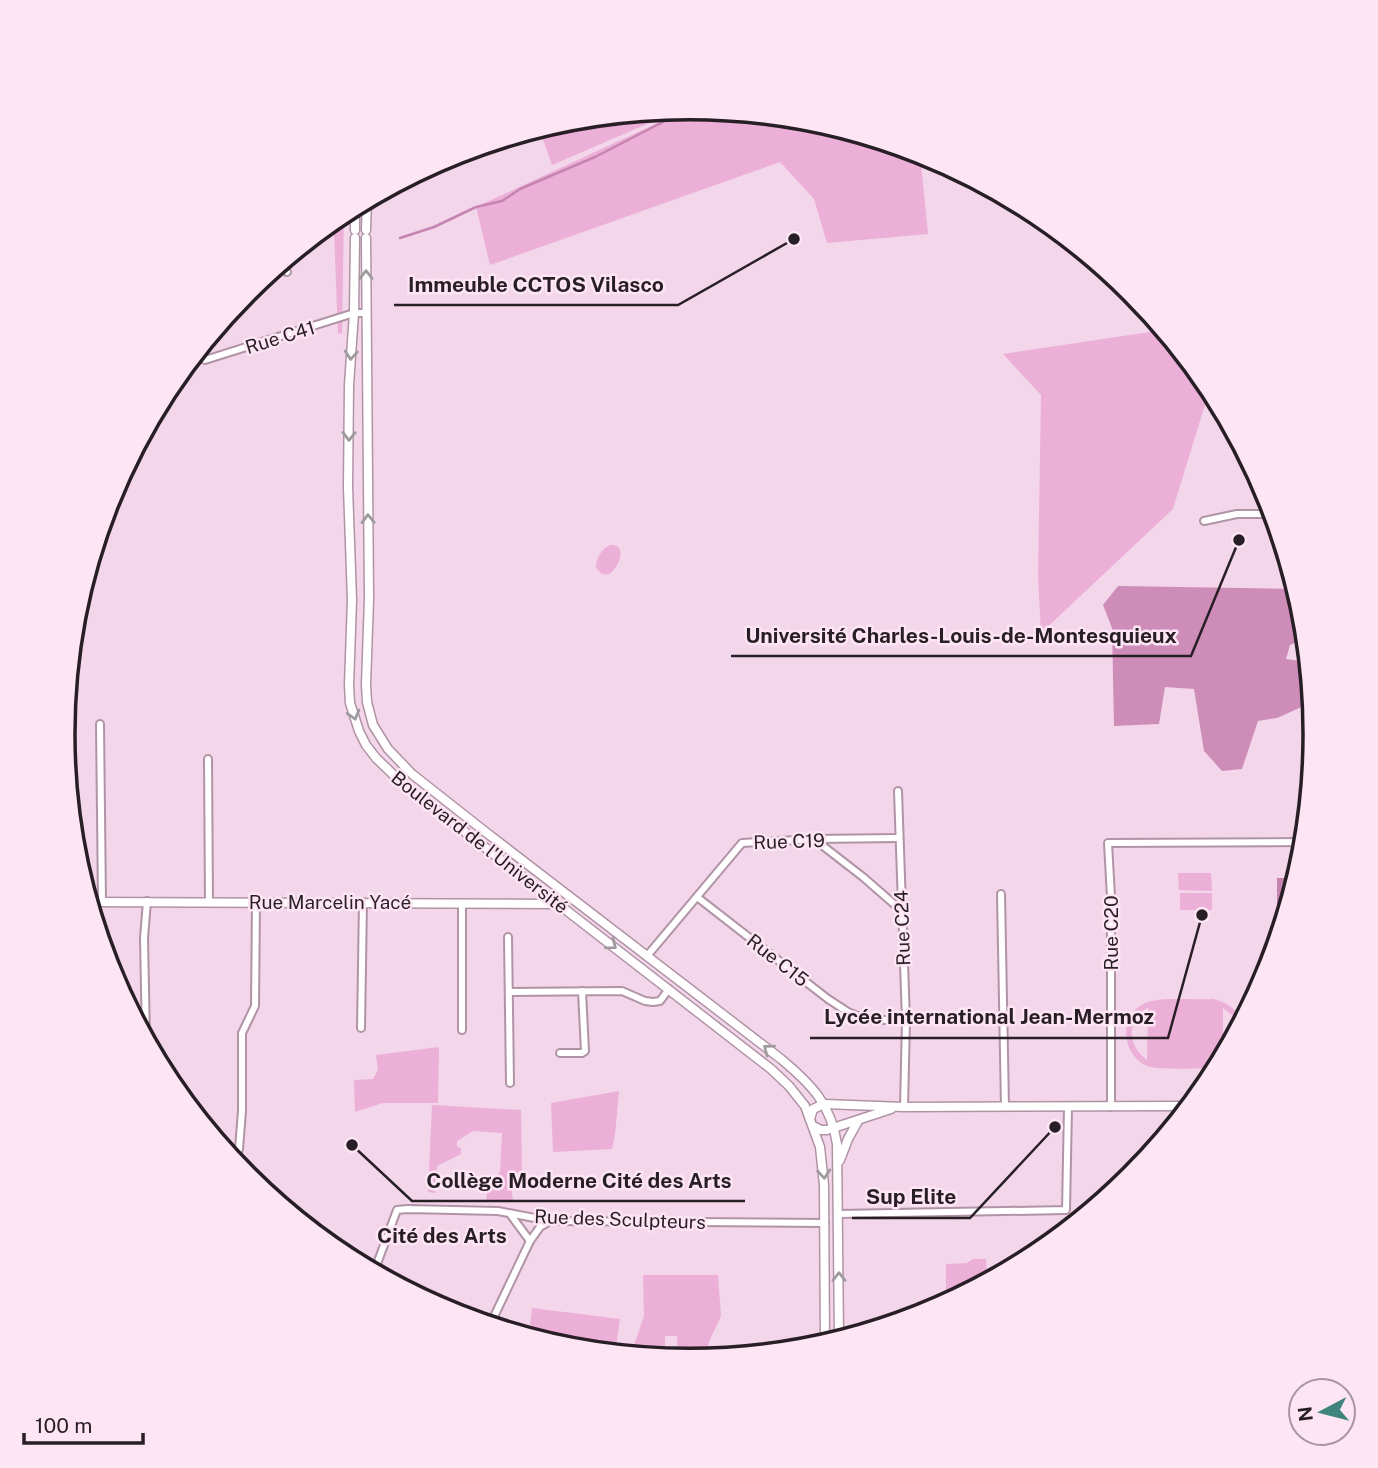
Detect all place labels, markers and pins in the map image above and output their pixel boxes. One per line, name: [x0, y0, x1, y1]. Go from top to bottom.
callout: Immeuble CCTOS Vilasco: [394, 263, 678, 305]
callout: Université Charles-Louis-de-Montesquieux: [731, 614, 1191, 656]
callout: Lycée international Jean-Mermoz: [810, 996, 1168, 1038]
callout: Collège Moderne Cité des Arts: [412, 1159, 745, 1201]
callout: Sup Elite: [852, 1176, 970, 1218]

